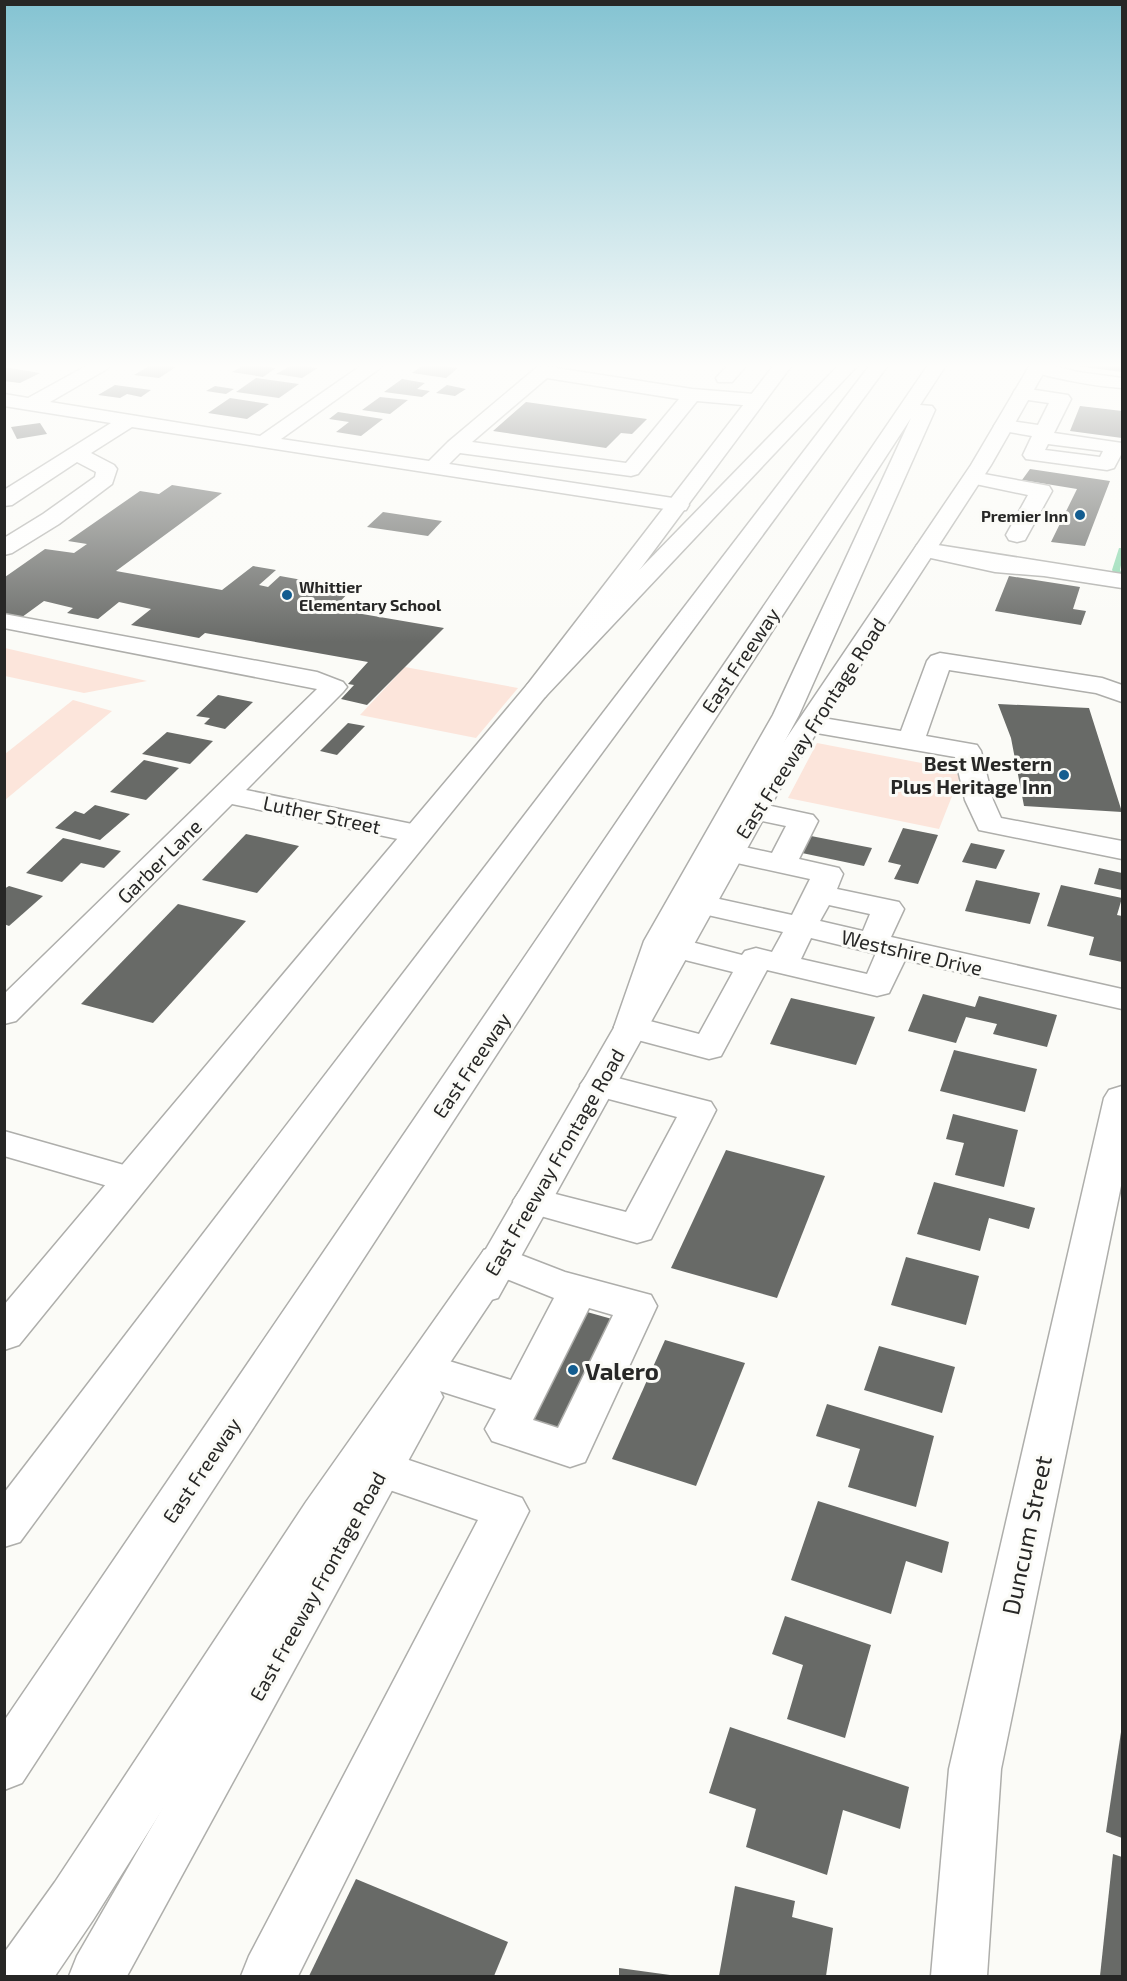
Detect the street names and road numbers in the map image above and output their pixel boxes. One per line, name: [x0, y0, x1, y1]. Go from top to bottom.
street label: East Freeway: [696, 602, 784, 717]
street label: East Freeway Frontage Road: [730, 613, 890, 843]
street label: Luther Street: [261, 790, 383, 838]
street label: Garber Lane: [112, 814, 206, 908]
street label: Westshire Drive: [839, 924, 985, 980]
street label: East Freeway: [427, 1007, 515, 1122]
street label: East Freeway Frontage Road: [479, 1044, 629, 1280]
street label: East Freeway: [157, 1412, 245, 1527]
street label: Duncum Street: [995, 1453, 1057, 1617]
street label: East Freeway Frontage Road: [244, 1467, 390, 1705]

